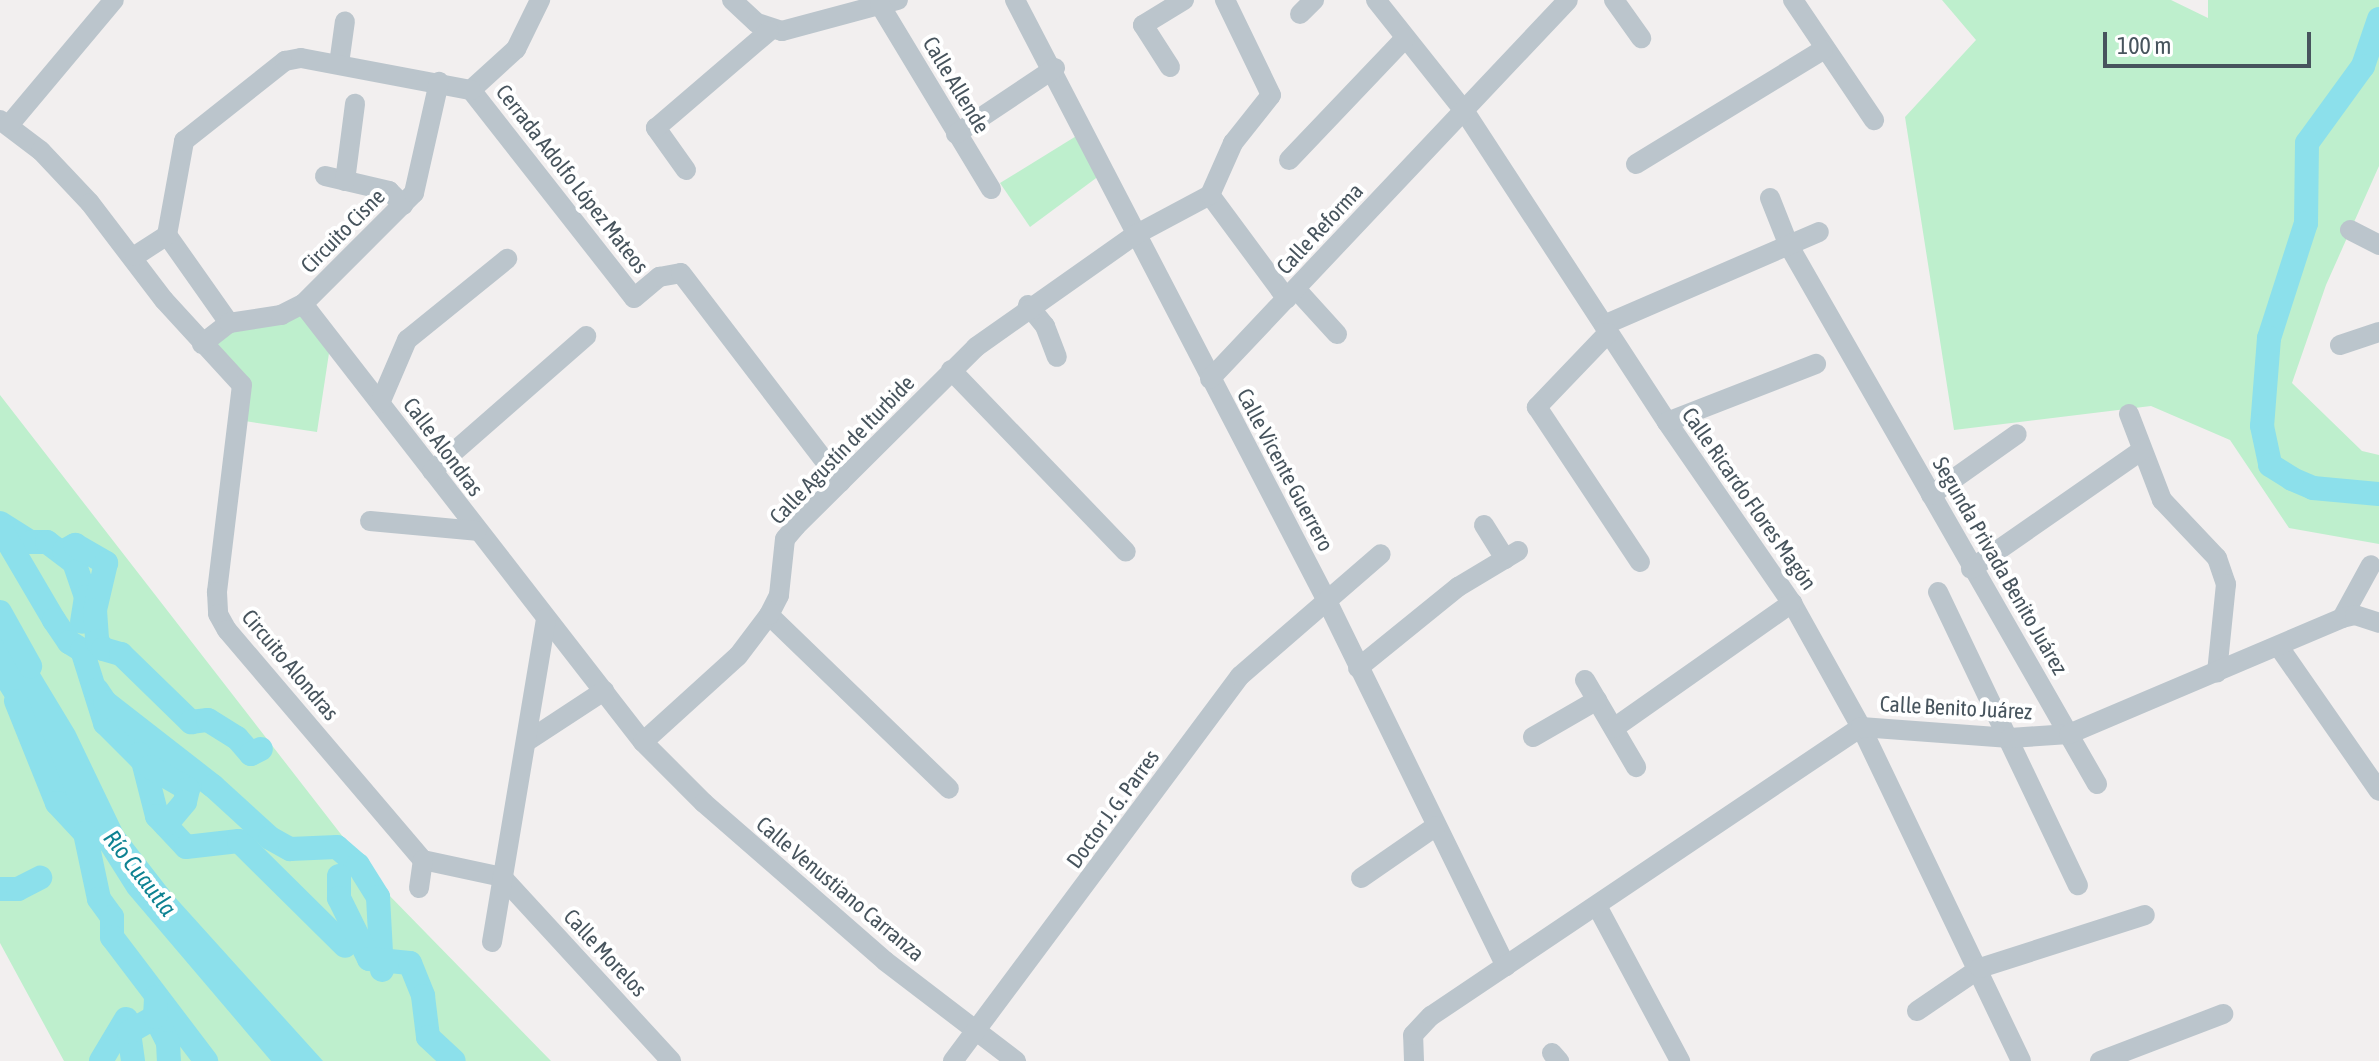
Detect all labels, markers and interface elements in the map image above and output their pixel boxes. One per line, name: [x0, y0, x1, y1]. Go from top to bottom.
scale bar: [2107, 16, 2315, 66]
street label: Calle Allende: [917, 32, 995, 138]
text: 100 m: [2117, 32, 2171, 59]
street label: Cerrada Adolfo López Mateos: [490, 79, 654, 279]
street label: Calle Reforma: [1271, 178, 1369, 280]
street label: Circuito Cisne: [295, 183, 391, 279]
street label: Calle Agustín de Iturbide: [764, 370, 920, 530]
street label: Calle Vicente Guerrero: [1231, 384, 1339, 556]
street label: Calle Alondras: [397, 393, 489, 501]
street label: Calle Ricardo Flores Magón: [1676, 403, 1822, 595]
street label: Segunda Privada Benito Juárez: [1927, 453, 2073, 679]
street label: Circuito Alondras: [236, 604, 344, 726]
street label: Calle Benito Juárez: [1879, 691, 2033, 725]
street label: Doctor J. G. Parres: [1061, 745, 1165, 873]
street label: Calle Venustiano Carranza: [751, 811, 929, 967]
water label: Río Cuautla: [97, 824, 183, 922]
street label: Calle Morelos: [558, 904, 652, 1002]

